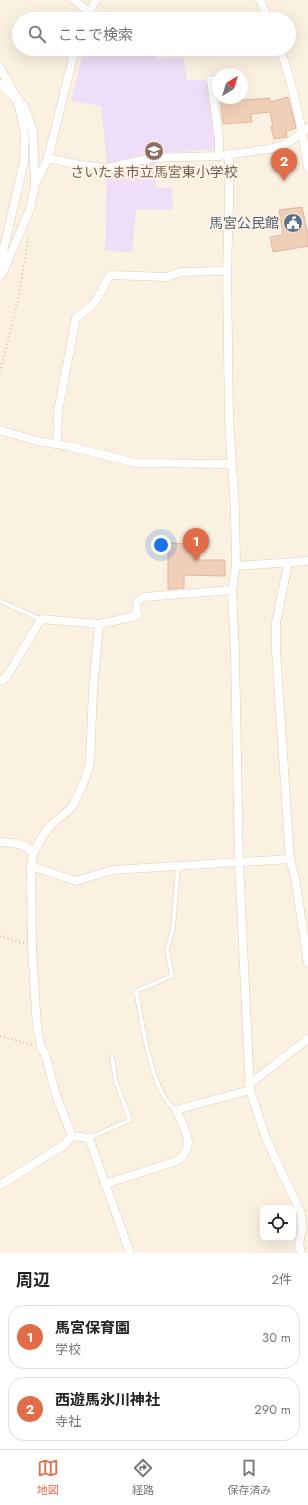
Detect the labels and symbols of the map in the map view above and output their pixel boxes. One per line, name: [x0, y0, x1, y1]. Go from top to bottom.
north arrow: [212, 68, 248, 104]
school or university icon: さいたま市立馬宮東小学校: [143, 140, 165, 162]
pin: 2: [271, 148, 297, 181]
place label: さいたま市立馬宮東小学校: [70, 162, 238, 182]
public building icon: 馬宮公民館: [282, 212, 304, 234]
place label: 馬宮公民館: [209, 213, 279, 233]
pin: 1: [183, 528, 209, 561]
your location: [151, 535, 171, 555]

